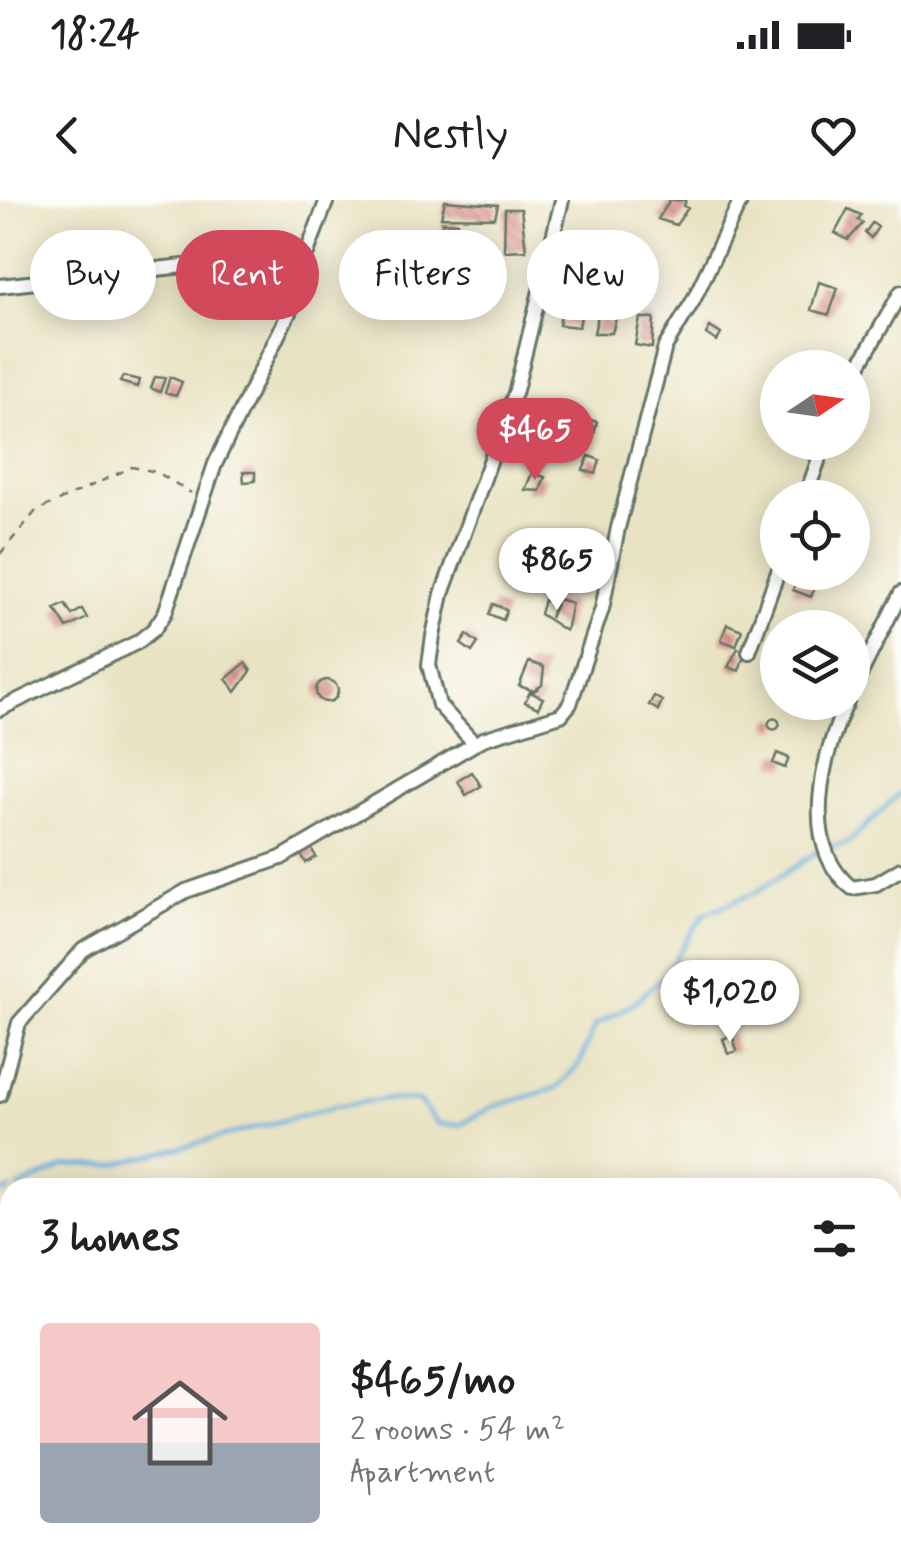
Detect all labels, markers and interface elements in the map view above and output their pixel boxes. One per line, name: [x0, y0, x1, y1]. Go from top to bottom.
text: 18:24: [50, 11, 140, 60]
text: Nestly: [392, 106, 509, 165]
icon: back: [40, 108, 95, 163]
icon: heart: [806, 108, 861, 163]
chip: Buy: [30, 230, 156, 320]
chip: Rent: [176, 230, 319, 320]
chip: Filters: [339, 230, 507, 320]
chip: New: [527, 230, 659, 320]
north arrow: [760, 350, 870, 460]
map controls: [760, 350, 870, 720]
pin: $465: [476, 398, 594, 483]
text: $465: [499, 409, 571, 451]
button: locate: [760, 480, 870, 590]
pin: $865: [498, 528, 616, 613]
text: $865: [521, 539, 593, 581]
button: layers: [760, 610, 870, 720]
pin: $1,020: [649, 960, 811, 1045]
text: $1,020: [682, 971, 778, 1013]
text: 3 homes: [40, 1211, 180, 1266]
icon: filters: [807, 1211, 862, 1266]
text: $465/mo: [350, 1354, 515, 1409]
icon: home: [120, 1363, 240, 1483]
text: 2 rooms · 54 m²: [350, 1409, 565, 1451]
text: Apartment: [350, 1451, 495, 1493]

